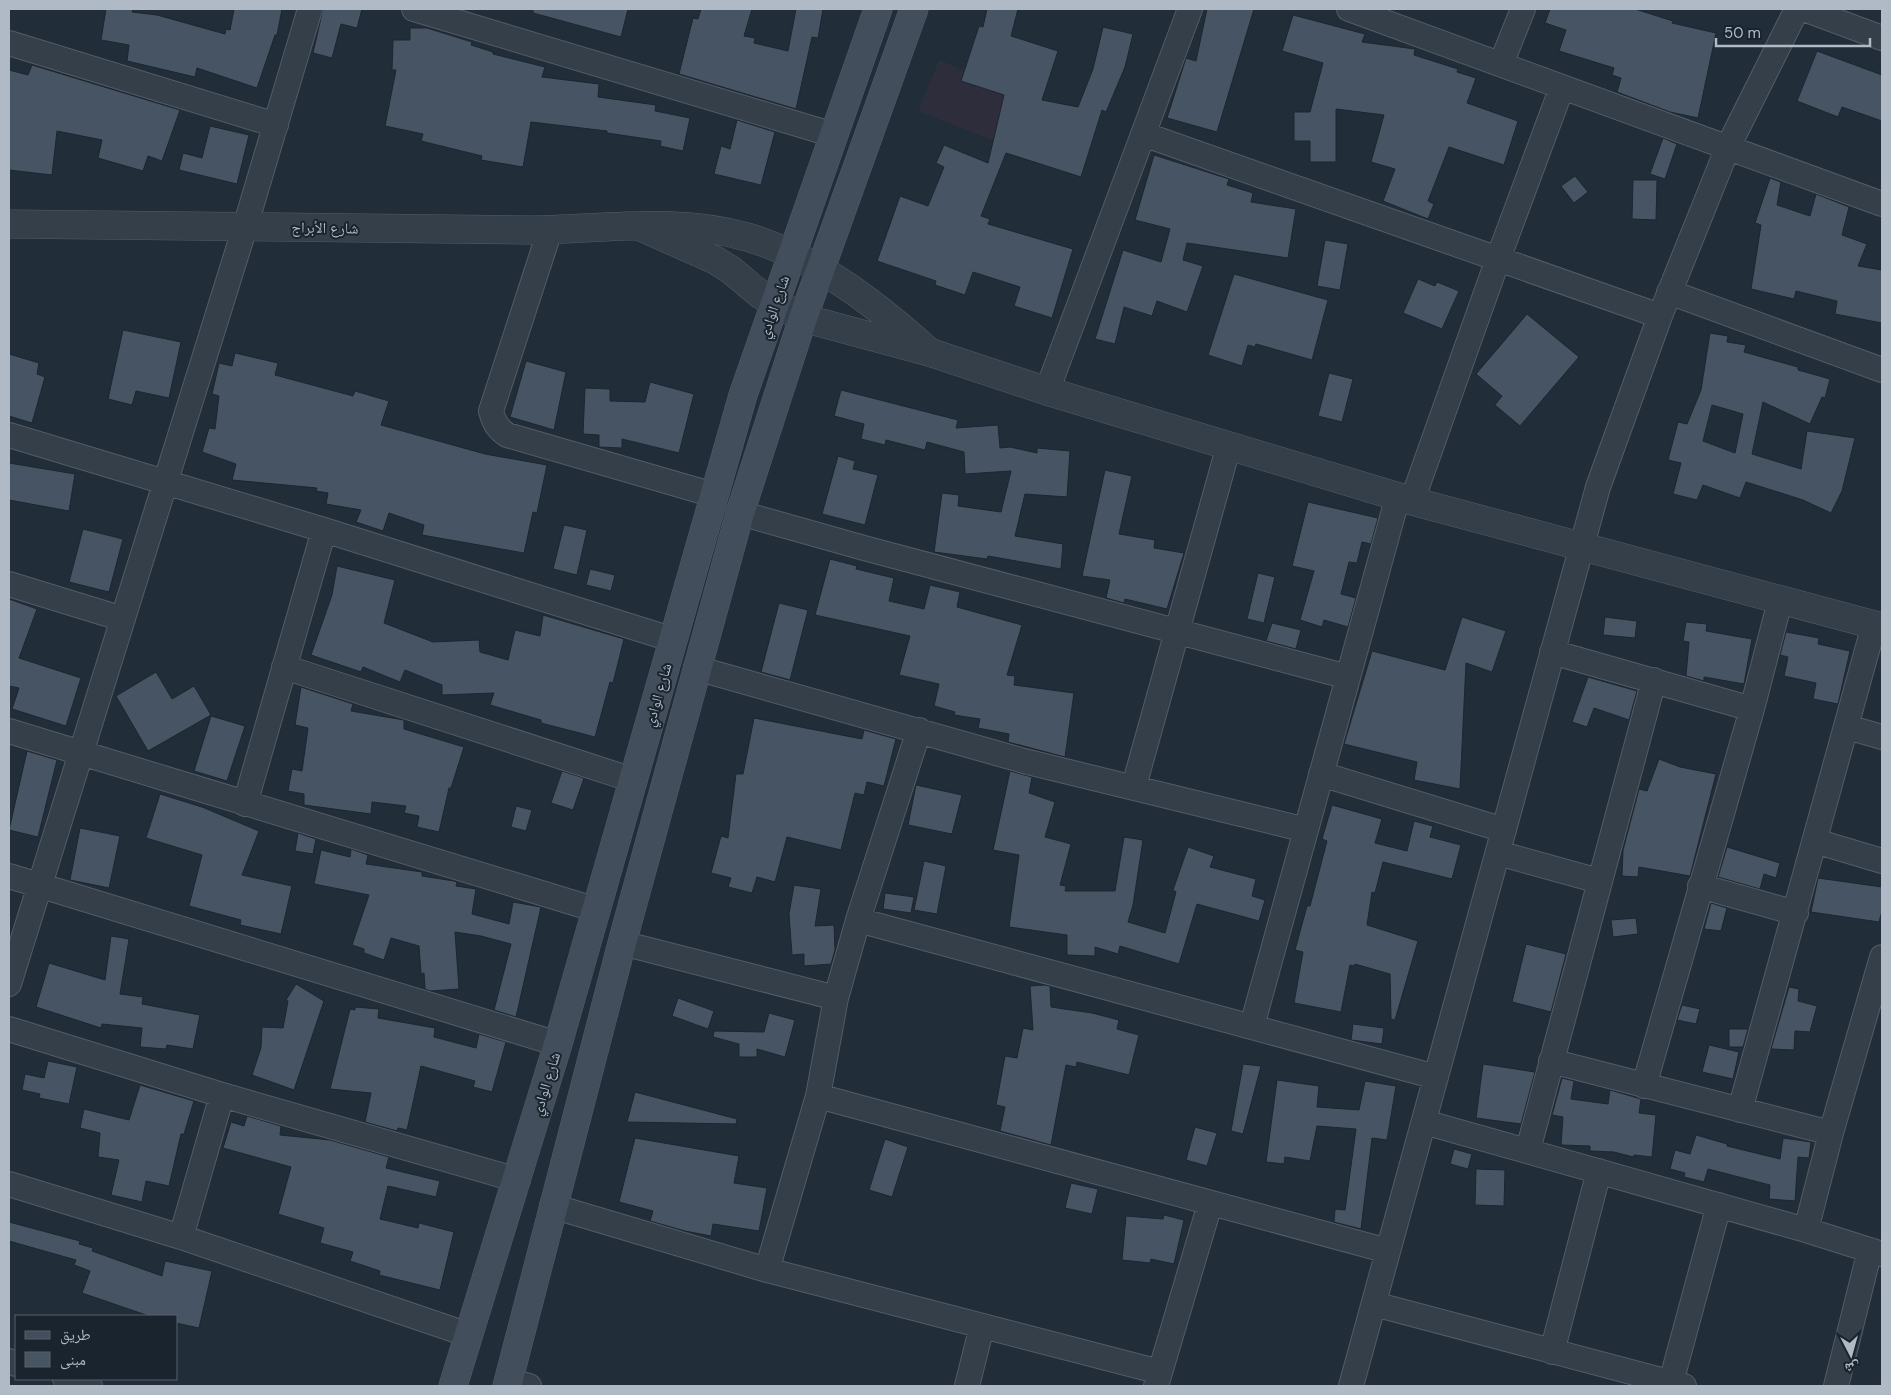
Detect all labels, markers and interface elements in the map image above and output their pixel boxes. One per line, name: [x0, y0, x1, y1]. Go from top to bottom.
scale bar: [1716, 15, 1870, 47]
text: 50 m: [1724, 23, 1761, 43]
street label: شارع الأبراج: [291, 217, 359, 239]
street label: شارع الوادي: [754, 273, 796, 342]
street label: شارع الوادي: [639, 661, 678, 730]
street label: شارع الوادي: [527, 1050, 567, 1119]
legend: [15, 1315, 178, 1380]
text: طريق: [60, 1325, 91, 1345]
north arrow: [1826, 1330, 1876, 1380]
text: مبنى: [60, 1350, 86, 1370]
text: ش: [1844, 1358, 1861, 1378]

